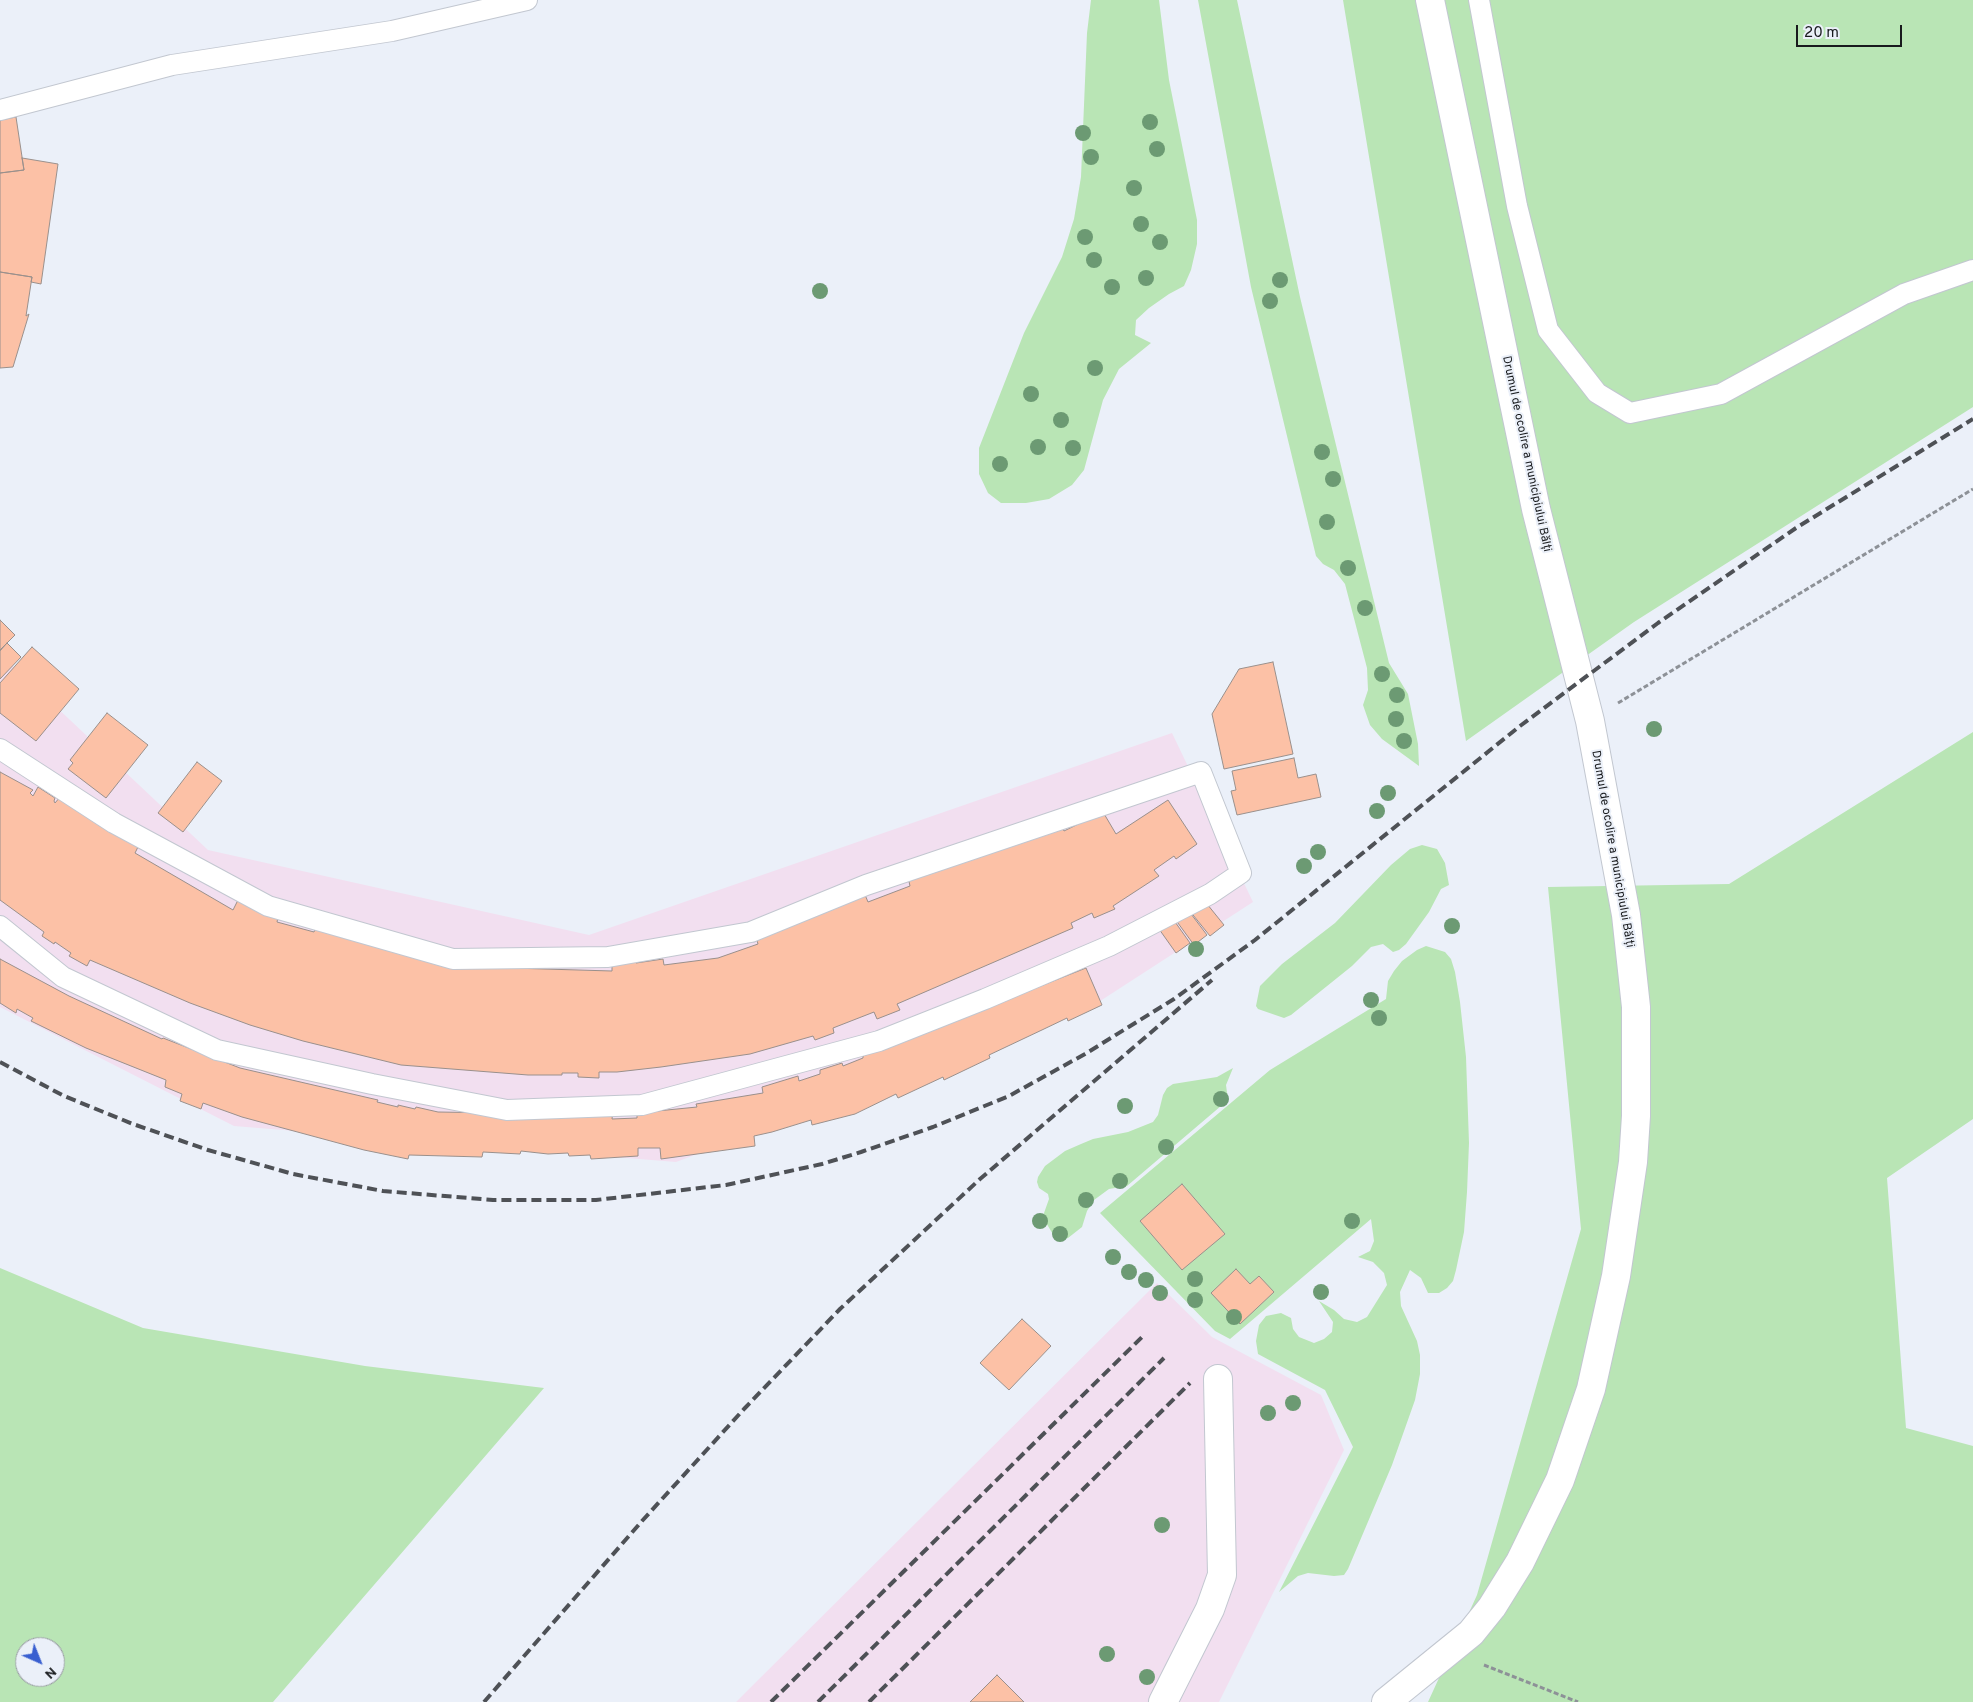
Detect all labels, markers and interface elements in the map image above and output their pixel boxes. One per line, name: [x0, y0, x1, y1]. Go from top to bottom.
scale bar: [1798, 15, 1904, 47]
text: 20 m: [1804, 24, 1839, 43]
street label: Drumul de ocolire a municipiului Bălți: [1498, 355, 1554, 553]
street label: Drumul de ocolire a municipiului Bălți: [1588, 749, 1636, 949]
north arrow: [15, 1637, 65, 1687]
text: N: [41, 1663, 60, 1682]

